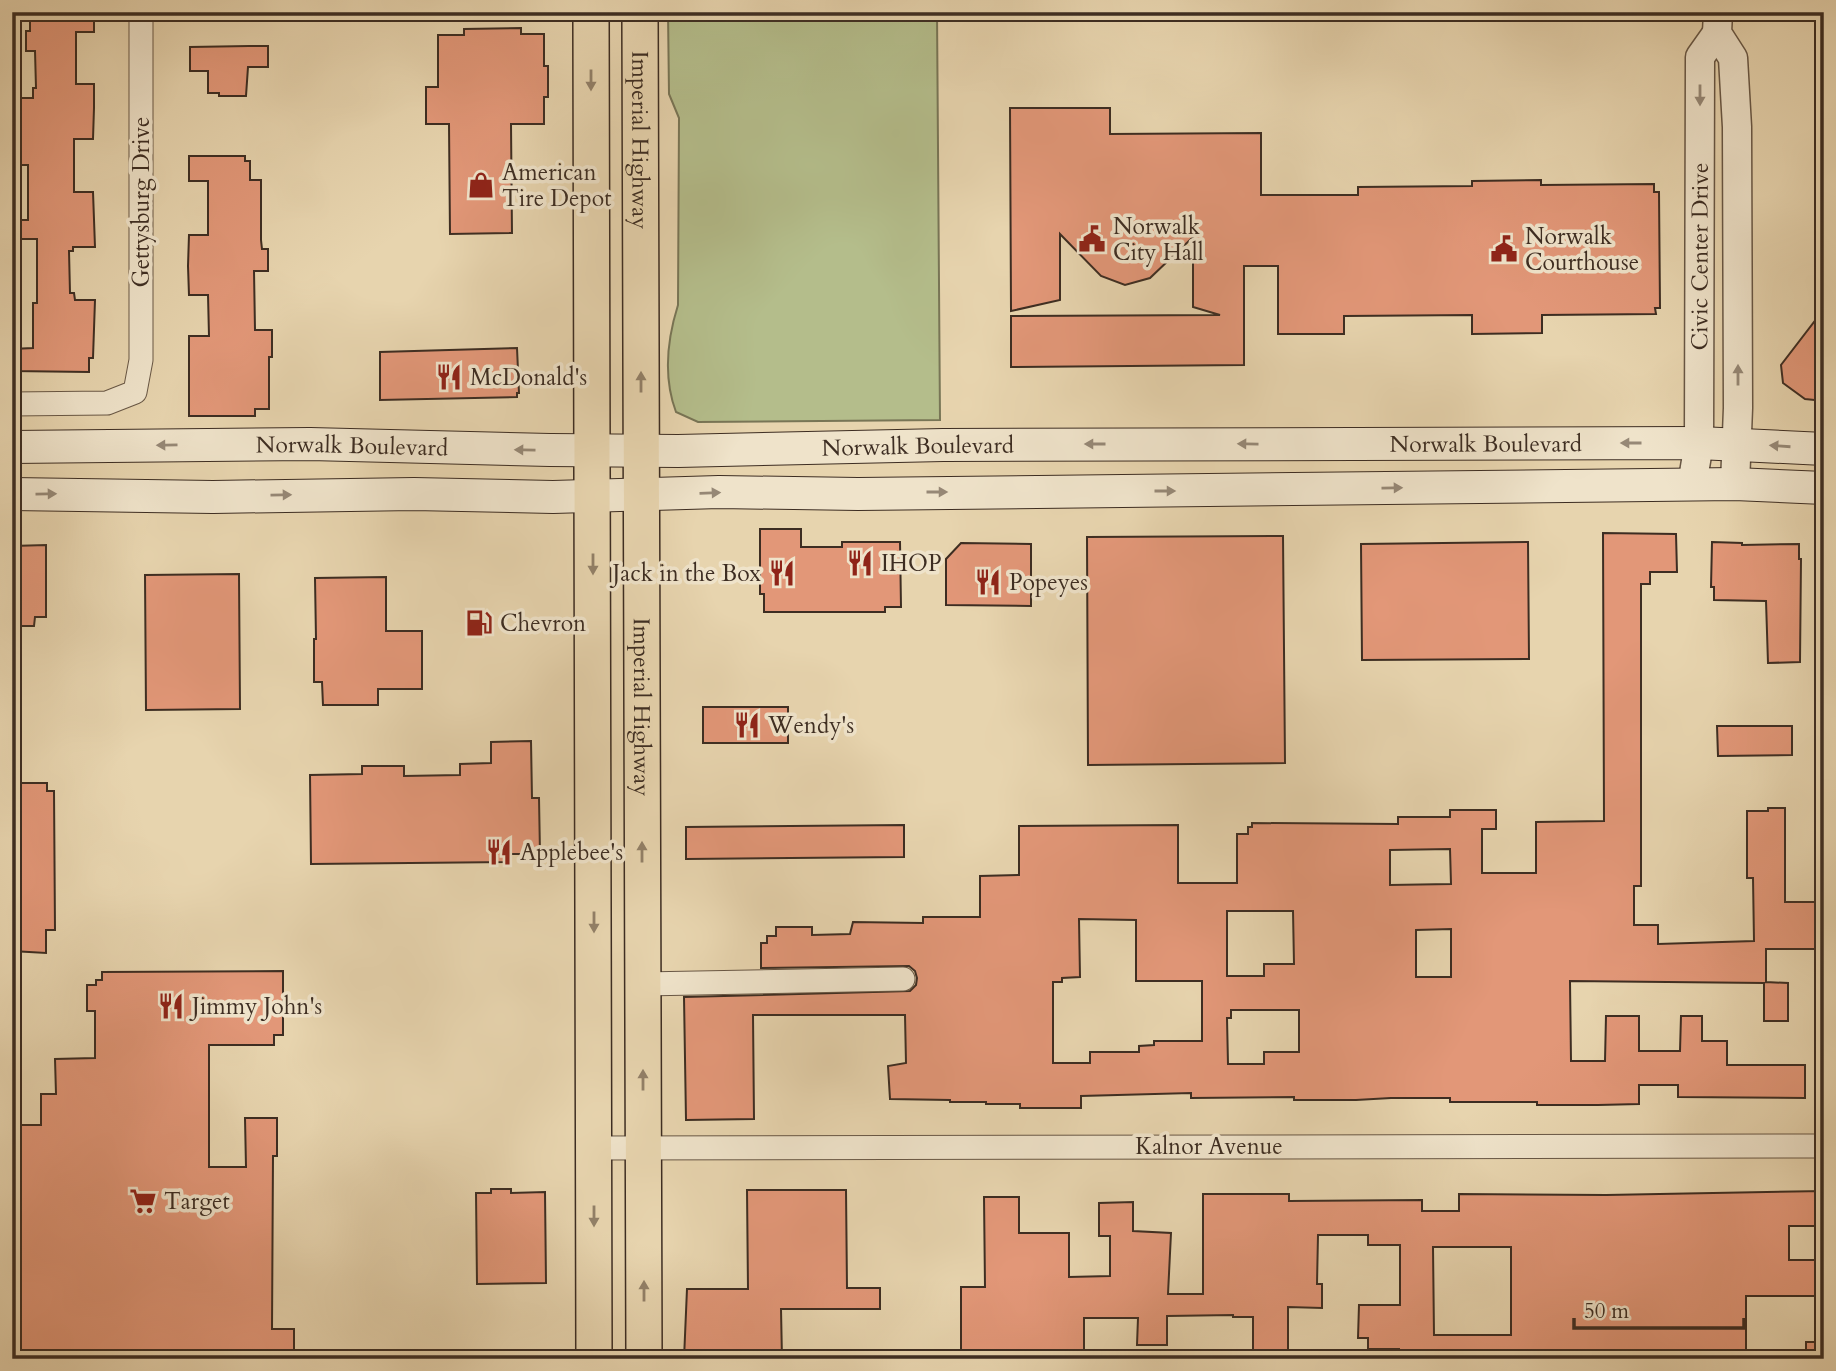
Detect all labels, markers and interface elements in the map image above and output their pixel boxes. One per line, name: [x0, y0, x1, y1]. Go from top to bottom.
street label: Imperial Highway: [625, 51, 656, 229]
one-way arrow: [586, 70, 597, 92]
one-way arrow: [1694, 85, 1706, 107]
street label: Gettysburg Drive: [126, 116, 157, 288]
place label: American Tire Depot: [502, 157, 611, 214]
street label: Civic Center Drive: [1684, 163, 1715, 351]
shop icon: American Tire Depot: [466, 170, 496, 200]
place label: Norwalk City Hall: [1113, 211, 1204, 268]
place label: Norwalk Courthouse: [1525, 221, 1639, 278]
public building icon: Norwalk City Hall: [1077, 224, 1107, 254]
public building icon: Norwalk Courthouse: [1489, 234, 1519, 264]
restaurant icon: McDonald's: [434, 362, 464, 392]
place label: McDonald's: [470, 362, 587, 393]
one-way arrow: [1732, 363, 1744, 385]
one-way arrow: [635, 370, 647, 392]
street label: Norwalk Boulevard: [256, 428, 449, 463]
street label: Norwalk Boulevard: [1390, 428, 1583, 459]
street label: Norwalk Boulevard: [821, 429, 1015, 463]
one-way arrow: [1620, 437, 1642, 449]
one-way arrow: [1083, 438, 1105, 450]
one-way arrow: [155, 439, 177, 451]
one-way arrow: [1237, 439, 1259, 450]
one-way arrow: [1769, 440, 1791, 451]
one-way arrow: [514, 444, 536, 455]
one-way arrow: [1381, 482, 1403, 494]
one-way arrow: [1154, 485, 1176, 497]
one-way arrow: [926, 486, 948, 498]
one-way arrow: [699, 487, 721, 498]
one-way arrow: [35, 488, 57, 500]
one-way arrow: [270, 489, 292, 501]
restaurant icon: IHOP: [845, 548, 875, 578]
place label: IHOP: [881, 548, 942, 579]
one-way arrow: [587, 553, 599, 575]
place label: Jack in the Box: [610, 558, 762, 589]
restaurant icon: Jack in the Box: [767, 558, 797, 588]
restaurant icon: Popeyes: [973, 567, 1003, 597]
place label: Popeyes: [1009, 567, 1088, 598]
fuel station icon: Chevron: [464, 608, 494, 638]
place label: Chevron: [500, 608, 586, 639]
street label: Imperial Highway: [626, 618, 658, 796]
restaurant icon: Wendy's: [732, 710, 762, 740]
place label: Wendy's: [767, 710, 854, 741]
restaurant icon: Applebee's: [484, 837, 514, 867]
place label: Applebee's: [520, 837, 623, 868]
one-way arrow: [636, 841, 648, 863]
one-way arrow: [588, 911, 600, 933]
restaurant icon: Jimmy John's: [156, 991, 186, 1021]
place label: Jimmy John's: [189, 991, 322, 1022]
one-way arrow: [637, 1069, 649, 1091]
street label: Kalnor Avenue: [1135, 1131, 1283, 1162]
supermarket icon: Target: [128, 1186, 158, 1216]
place label: Target: [164, 1186, 230, 1217]
one-way arrow: [588, 1206, 600, 1228]
one-way arrow: [638, 1279, 650, 1301]
scale bar: [1574, 1287, 1743, 1331]
text: 50 m: [1584, 1297, 1629, 1326]

